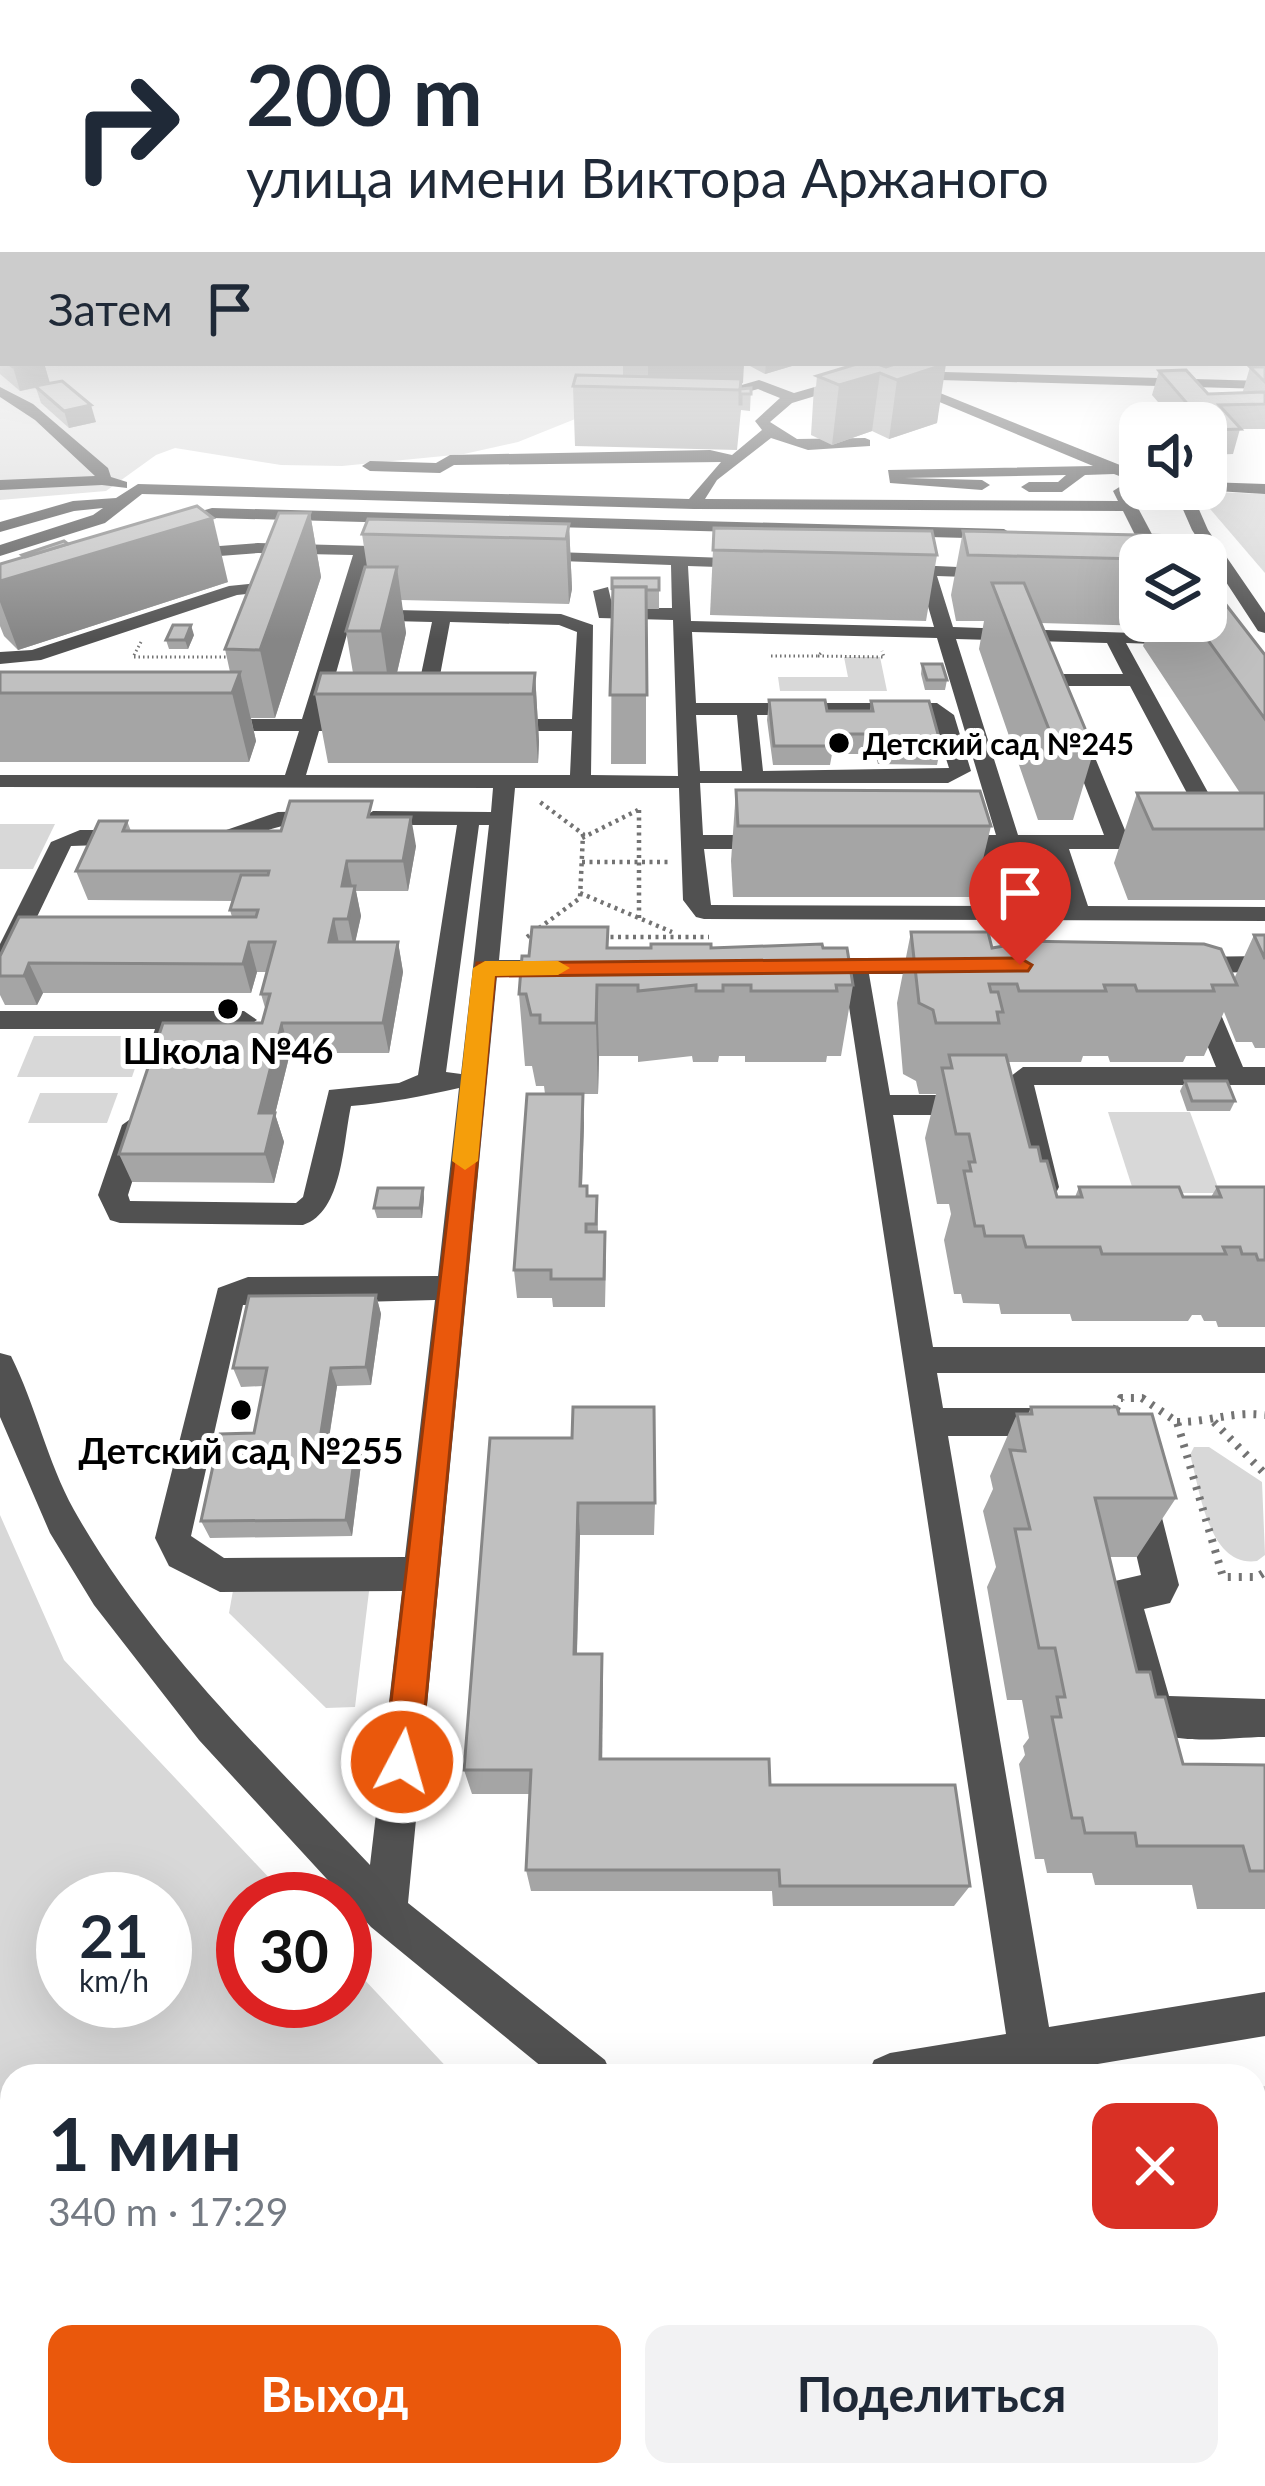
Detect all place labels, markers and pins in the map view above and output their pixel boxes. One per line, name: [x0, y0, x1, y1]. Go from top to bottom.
place label: Детский сад №245: [863, 725, 1134, 761]
marker: Детский сад №245: [826, 730, 852, 756]
pin: [969, 842, 1071, 965]
marker: Школа №46: [215, 996, 241, 1022]
place label: Школа №46: [123, 1028, 333, 1072]
marker: Детский сад №255: [228, 1397, 254, 1423]
place label: Детский сад №255: [78, 1428, 404, 1472]

